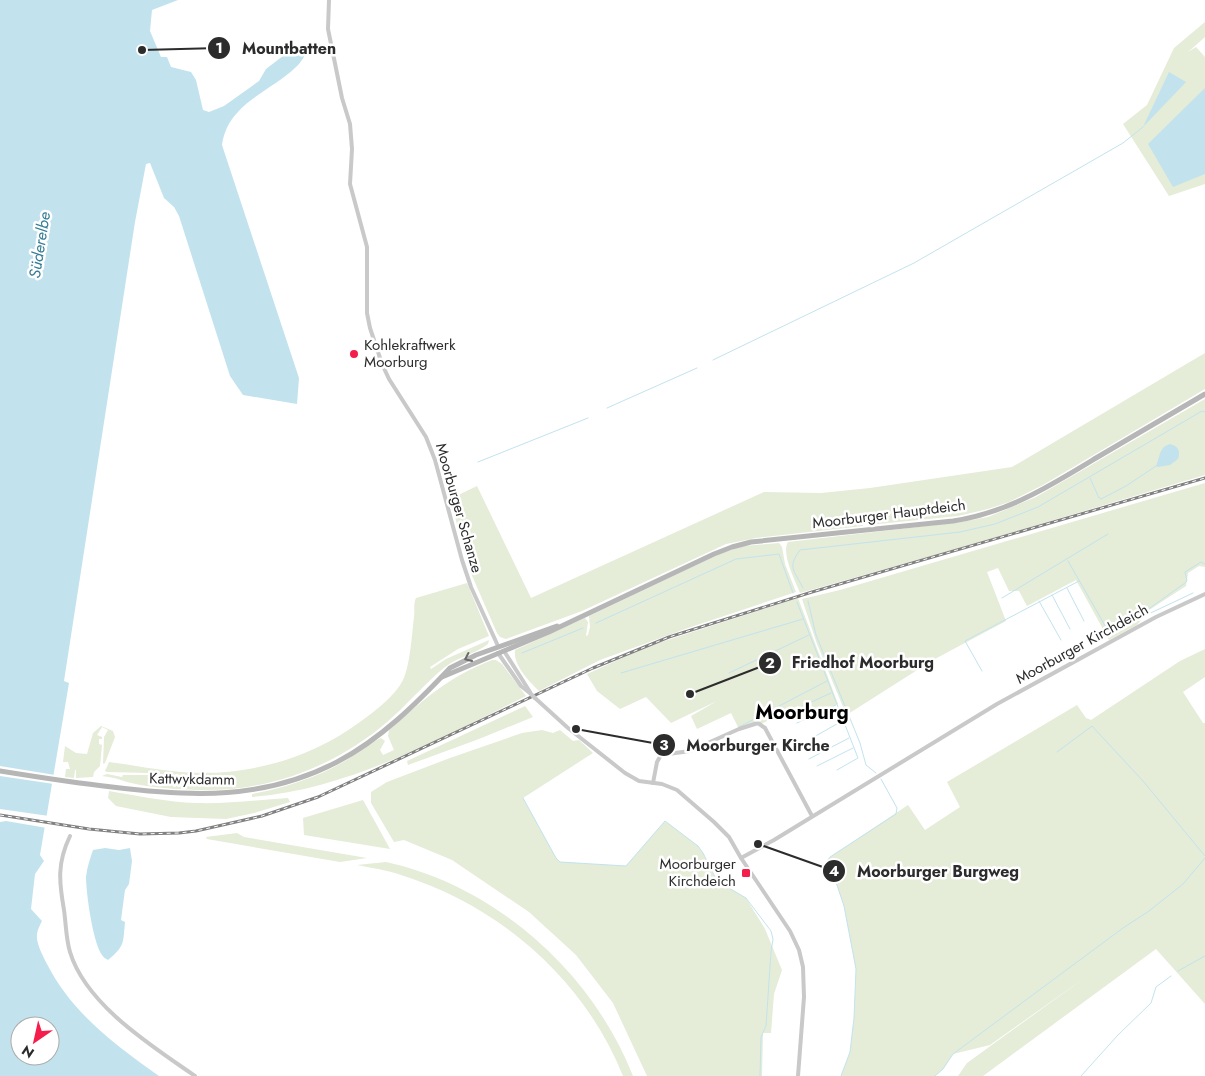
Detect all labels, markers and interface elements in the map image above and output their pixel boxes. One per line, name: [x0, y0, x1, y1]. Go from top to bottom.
callout: Mountbatten: [207, 33, 346, 64]
text: 1: [215, 37, 223, 59]
text: Mountbatten: [242, 37, 336, 60]
water label: Süderelbe: [23, 210, 56, 280]
place label: Kohlekraftwerk Moorburg: [364, 334, 456, 373]
marker: Kohlekraftwerk Moorburg: [348, 348, 360, 360]
street label: Moorburger Schanze: [430, 441, 488, 576]
street label: Moorburger Hauptdeich: [811, 494, 967, 534]
street label: Moorburger Kirchdeich: [1012, 598, 1152, 690]
callout: Friedhof Moorburg: [757, 647, 944, 678]
text: Friedhof Moorburg: [792, 651, 934, 674]
one-way arrow: [464, 652, 473, 663]
text: 2: [765, 652, 775, 674]
district label: Moorburg: [755, 698, 849, 727]
callout: Moorburger Kirche: [651, 730, 840, 761]
text: 3: [659, 734, 669, 756]
text: Moorburger Kirche: [686, 734, 830, 757]
street label: Kattwykdamm: [149, 767, 235, 791]
place label: Moorburger Kirchdeich: [660, 853, 737, 892]
callout: Moorburger Burgweg: [822, 856, 1029, 887]
text: 4: [829, 860, 839, 882]
text: Moorburger Burgweg: [857, 860, 1019, 883]
marker: Moorburger Kirchdeich: [740, 867, 752, 879]
north arrow: [10, 1016, 60, 1066]
text: N: [18, 1040, 38, 1063]

